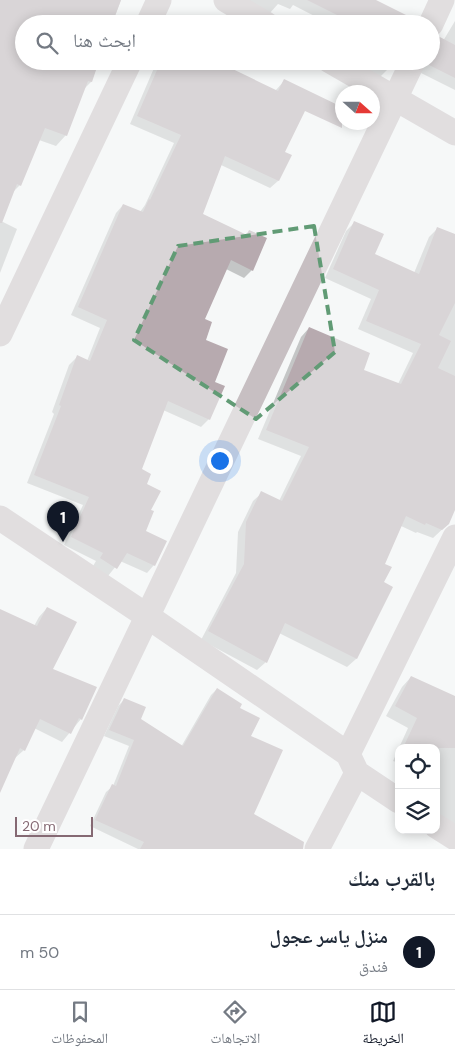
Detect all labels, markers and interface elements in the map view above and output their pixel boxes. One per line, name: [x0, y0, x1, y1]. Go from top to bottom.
search box: [15, 15, 440, 70]
text: ابحث هنا: [73, 28, 136, 53]
icon: search: [33, 29, 61, 57]
north arrow: [335, 85, 380, 130]
your location: [207, 448, 233, 474]
pin: 1: [47, 501, 79, 542]
map controls: [395, 744, 440, 834]
button: locate: [395, 744, 440, 789]
button: layers: [395, 789, 440, 834]
scale bar: [15, 814, 92, 837]
text: 20 m: [22, 817, 56, 835]
text: بالقرب منك: [348, 865, 435, 893]
text: منزل ياسر عجول: [269, 924, 388, 949]
text: 50 m: [20, 942, 59, 963]
text: 1: [416, 942, 422, 963]
text: فندق: [359, 956, 388, 977]
tab: المحفوظات: [51, 998, 108, 1052]
tab: الاتجاهات: [211, 998, 260, 1052]
tab: الخريطة: [363, 998, 404, 1052]

